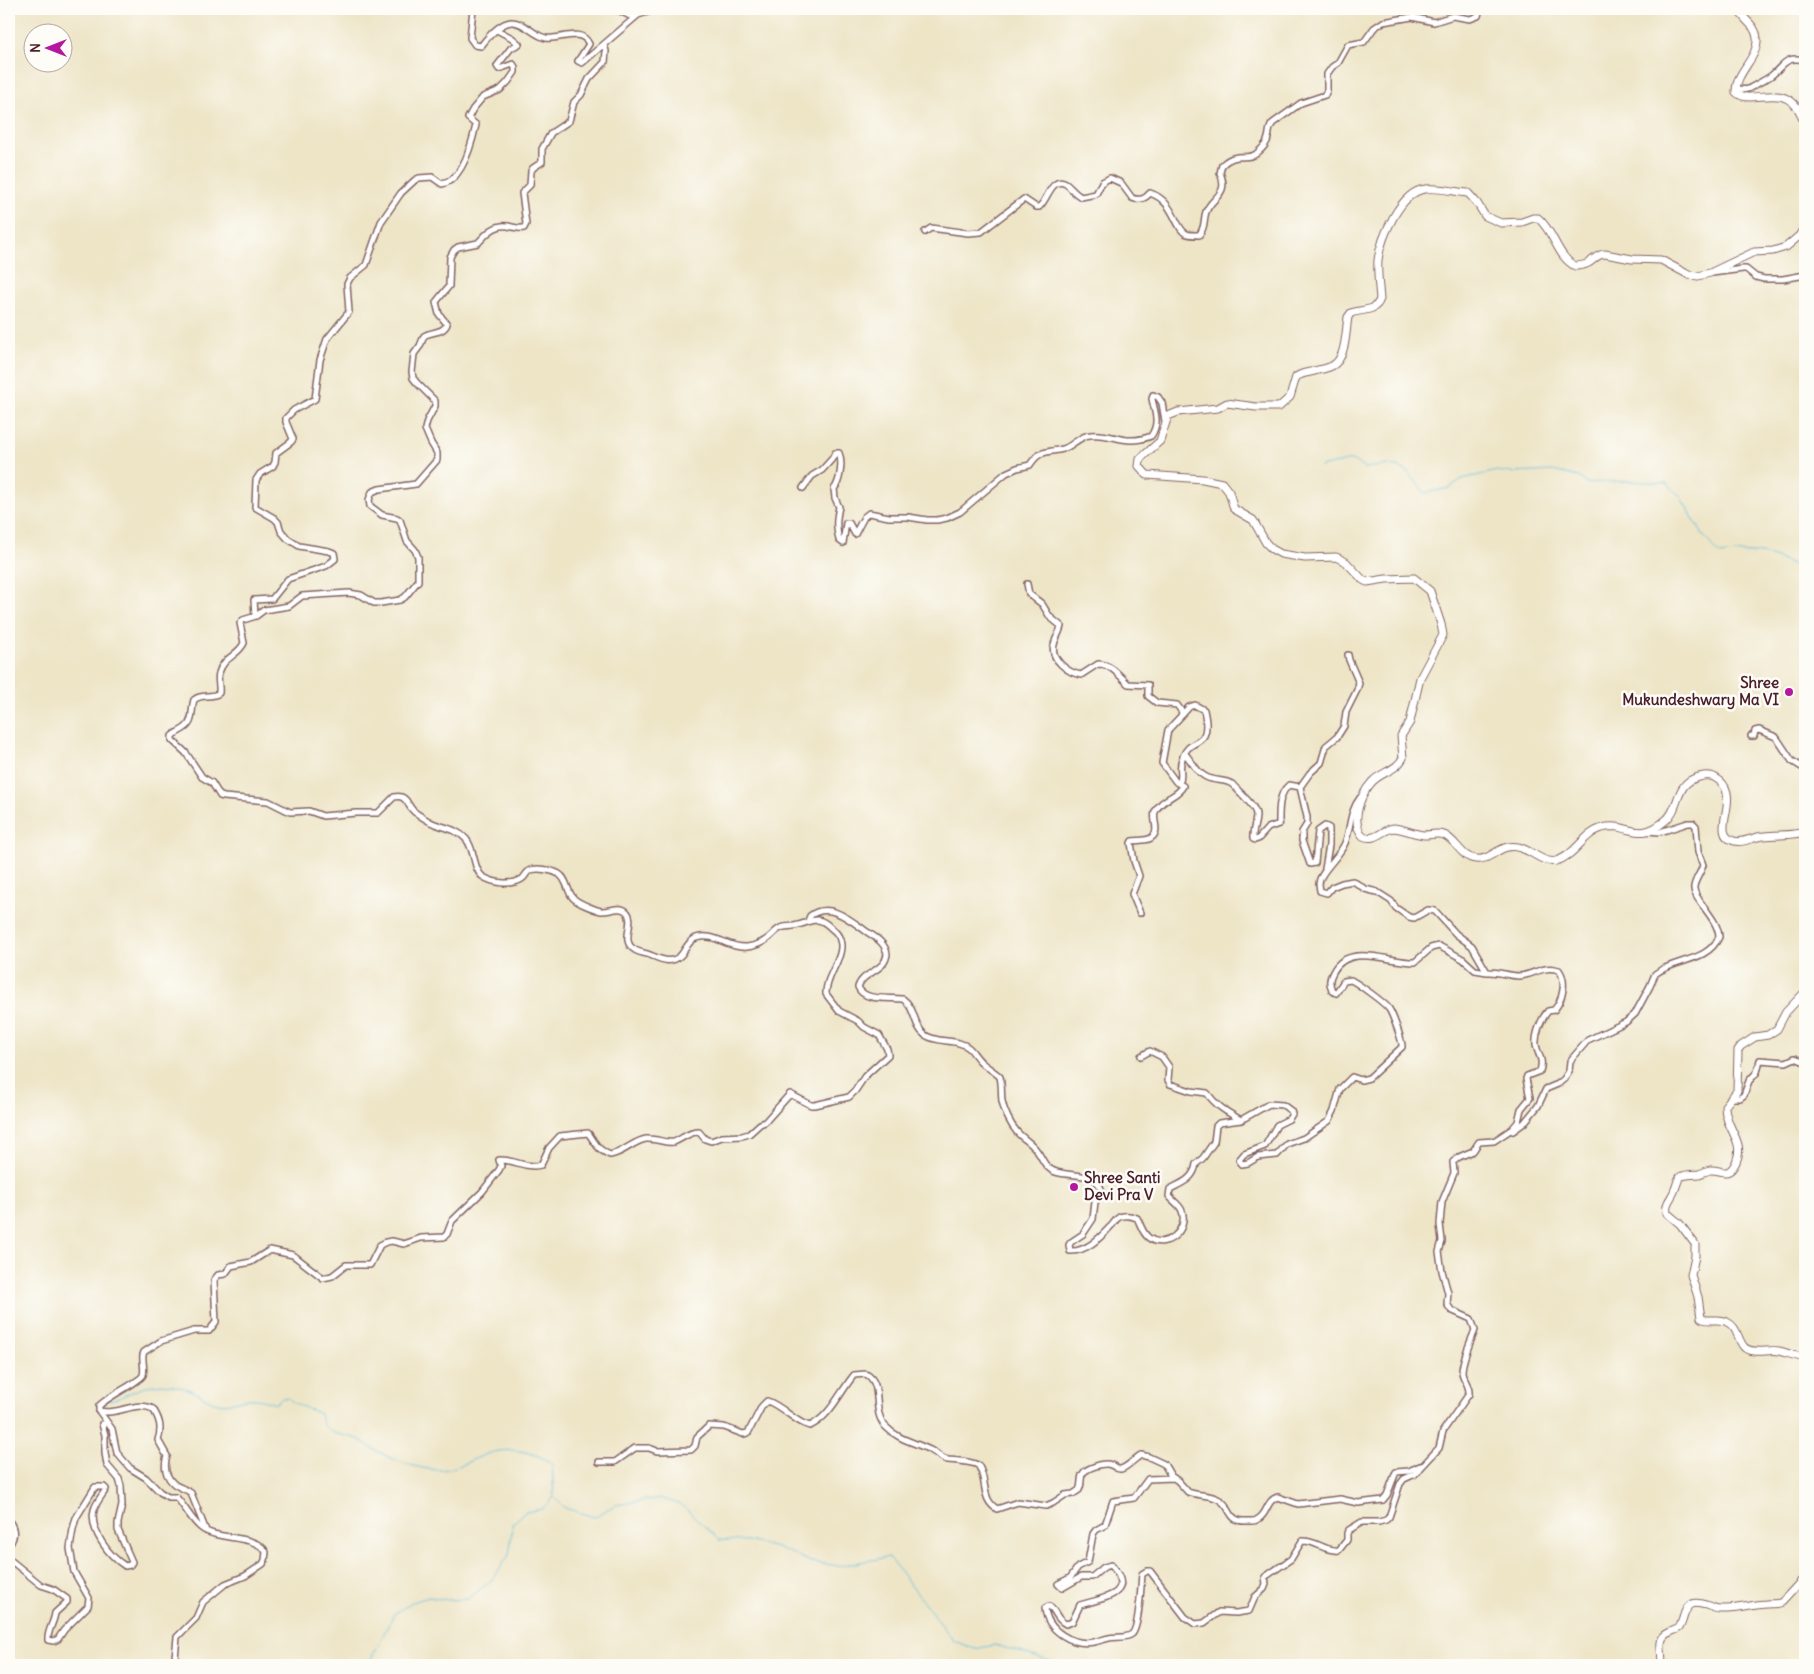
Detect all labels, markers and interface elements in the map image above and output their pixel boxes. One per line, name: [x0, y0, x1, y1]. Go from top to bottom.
north arrow: [22, 22, 72, 72]
text: N: [26, 43, 44, 53]
place label: Shree Mukundeshwary Ma VI: [1622, 673, 1779, 710]
marker: Shree Mukundeshwary Ma VI: [1783, 686, 1795, 698]
place label: Shree Santi Devi Pra V: [1084, 1168, 1160, 1204]
marker: Shree Santi Devi Pra V: [1068, 1181, 1080, 1193]

